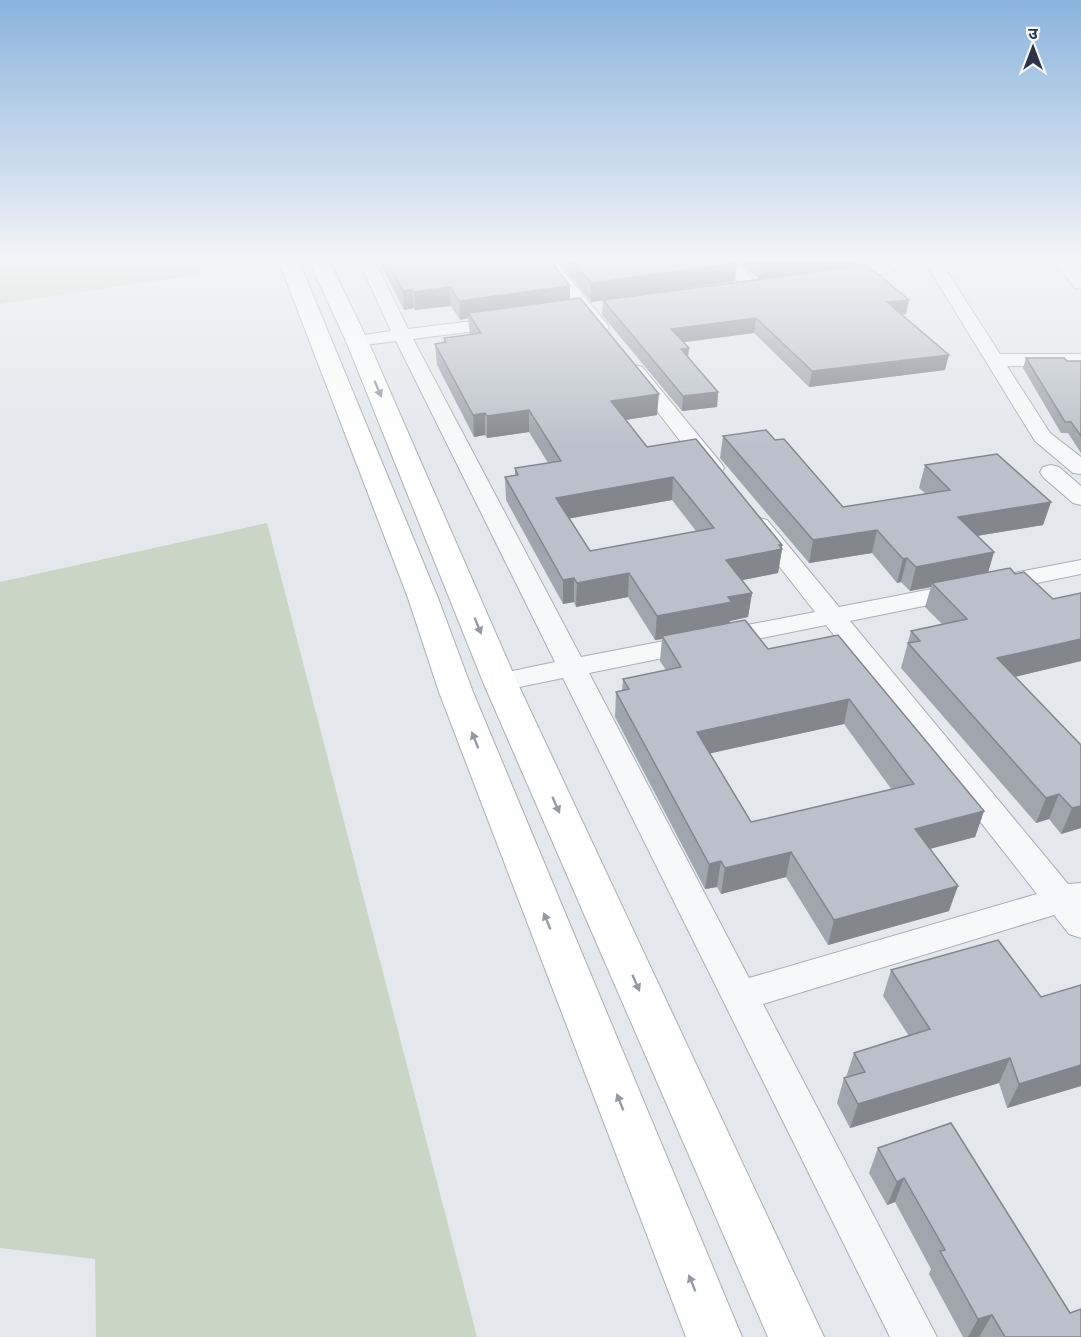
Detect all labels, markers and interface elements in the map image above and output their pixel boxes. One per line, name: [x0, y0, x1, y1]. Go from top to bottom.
north arrow: [1003, 18, 1063, 78]
text: उ: [1028, 26, 1038, 42]
one-way arrow: [373, 380, 383, 398]
one-way arrow: [473, 618, 483, 636]
one-way arrow: [470, 730, 480, 748]
one-way arrow: [551, 797, 561, 815]
one-way arrow: [542, 911, 552, 929]
one-way arrow: [632, 974, 641, 992]
one-way arrow: [615, 1092, 625, 1110]
one-way arrow: [687, 1273, 697, 1291]

